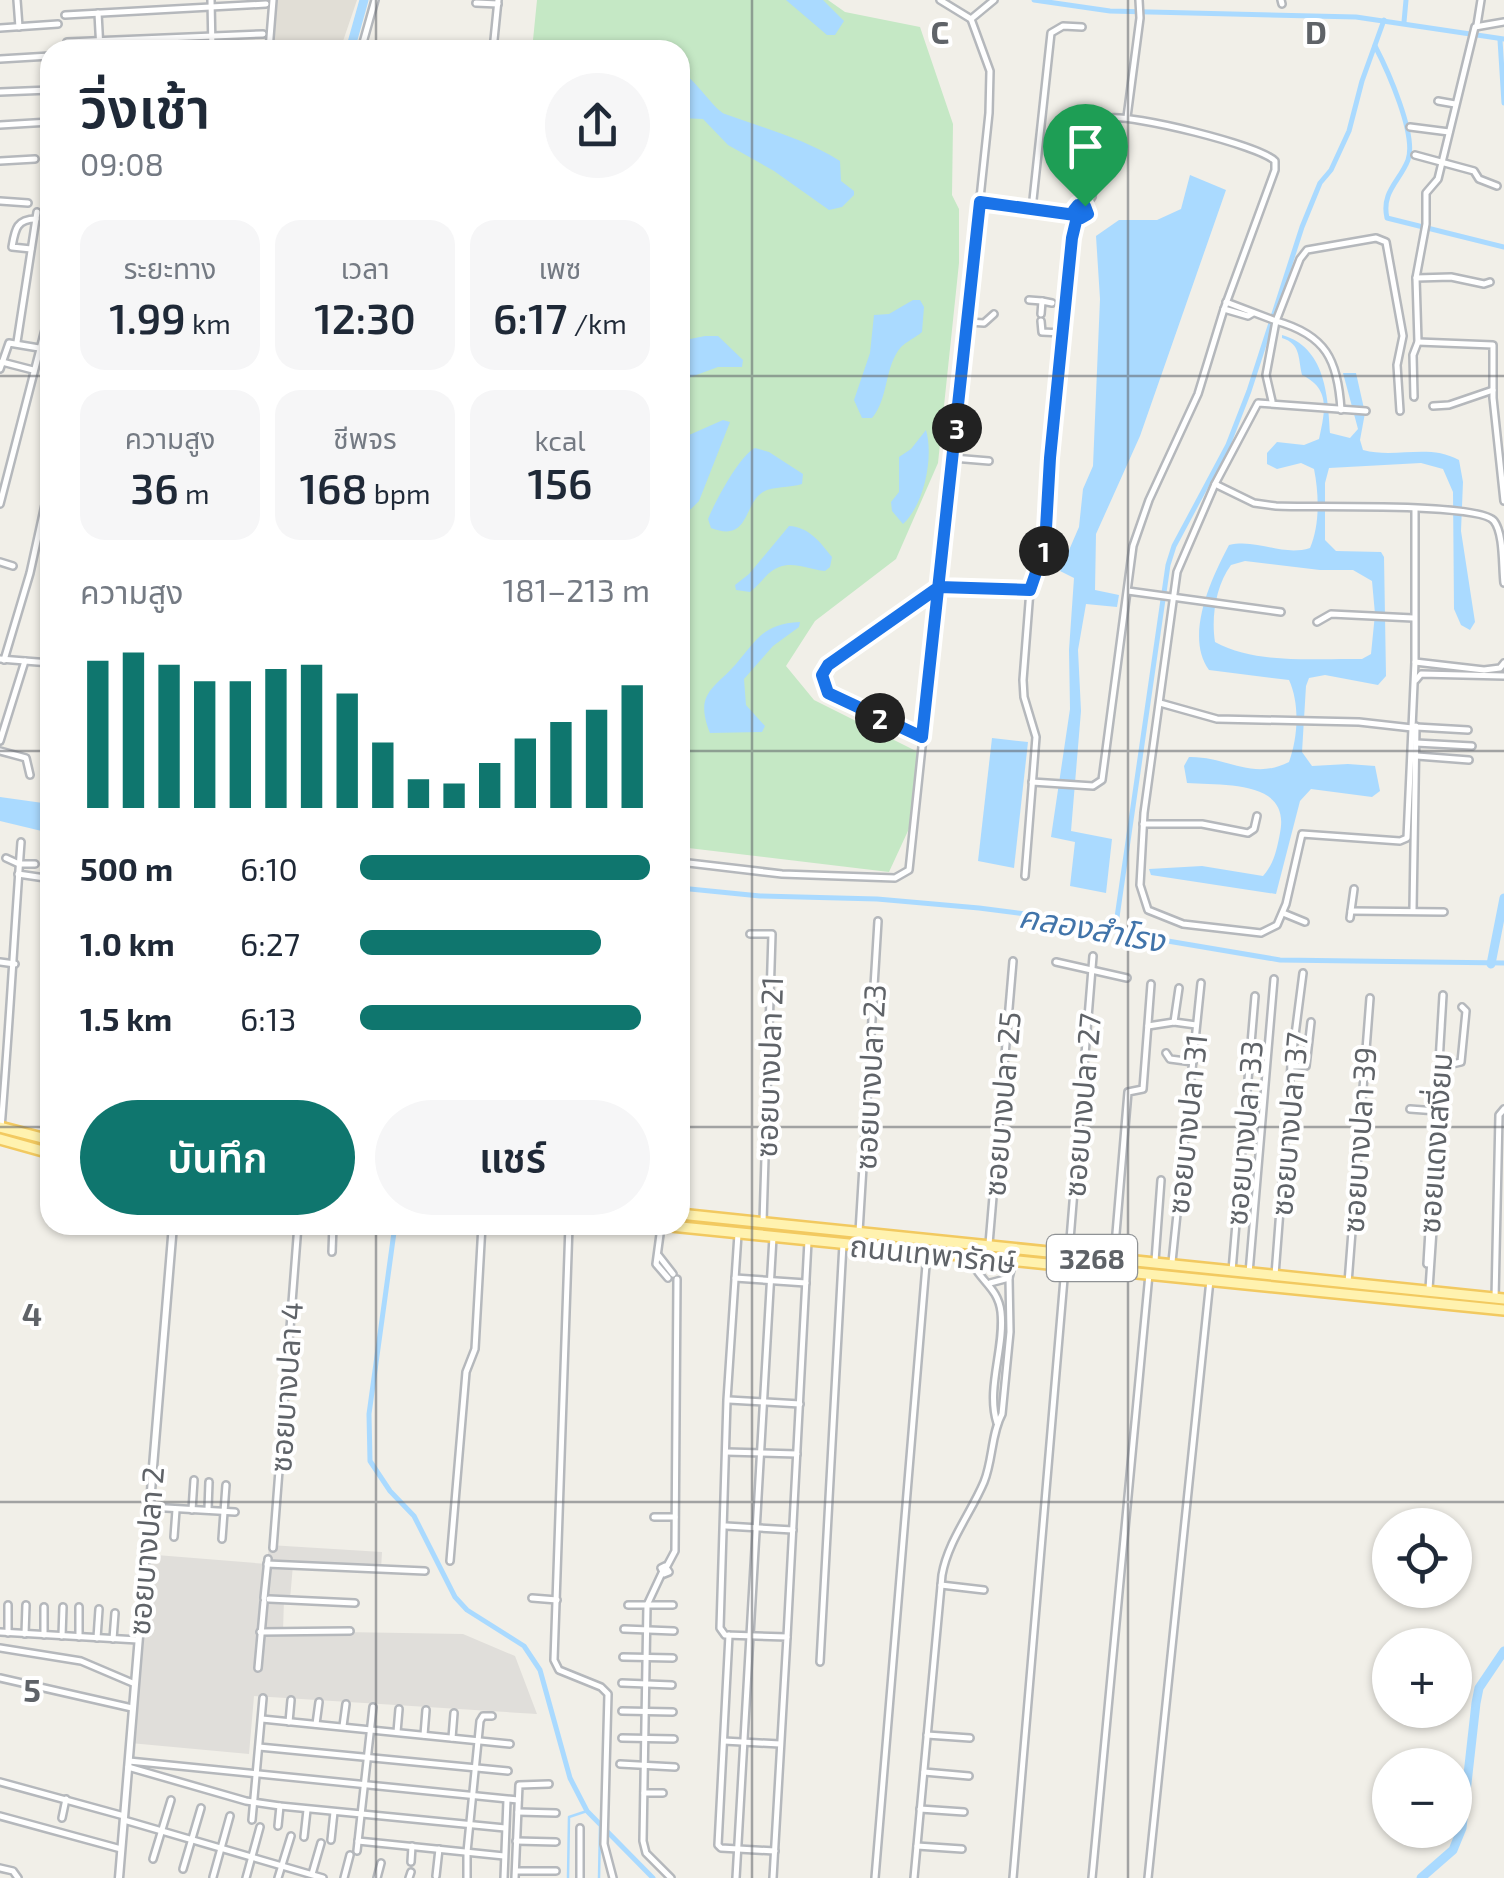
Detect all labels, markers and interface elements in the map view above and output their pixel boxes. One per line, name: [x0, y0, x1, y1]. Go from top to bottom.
text: C: [931, 12, 949, 50]
text: D: [1305, 12, 1327, 50]
text: วิ่งเช้า: [80, 73, 210, 139]
button: share: [545, 73, 650, 178]
pin: [1043, 104, 1128, 207]
icon: arrive: [1058, 119, 1113, 174]
text: 09:08: [80, 144, 164, 182]
text: ระยะทาง: [124, 251, 216, 285]
text: เวลา: [340, 251, 390, 285]
text: เพซ: [539, 251, 581, 285]
text: 1.99: [109, 292, 186, 342]
text: 12:30: [314, 292, 416, 342]
text: 6:17: [493, 292, 567, 342]
text: km: [186, 306, 231, 340]
text: /km: [567, 306, 627, 340]
pin: 3: [932, 403, 982, 453]
text: 3: [949, 411, 965, 445]
text: ความสูง: [125, 421, 215, 455]
text: ชีพจร: [333, 421, 397, 455]
text: kcal: [534, 423, 586, 457]
text: 156: [528, 457, 592, 507]
text: 36: [131, 462, 179, 512]
text: 168: [300, 462, 367, 512]
text: m: [179, 476, 209, 510]
text: bpm: [367, 476, 430, 510]
pin: 1: [1019, 526, 1069, 576]
text: 1: [1038, 534, 1050, 568]
text: 181–213 m: [502, 570, 650, 608]
text: ความสูง: [80, 572, 184, 610]
pin: 2: [855, 693, 905, 743]
text: 2: [872, 701, 888, 735]
text: 500 m: [80, 849, 173, 887]
text: 6:10: [240, 849, 298, 887]
water label: คลองสำโรง: [1016, 896, 1170, 959]
text: 1.0 km: [80, 924, 175, 962]
text: 6:27: [240, 924, 300, 962]
street label: ซอยบางปลา 21: [747, 976, 789, 1158]
street label: ซอยบางปลา 23: [846, 983, 892, 1171]
text: 1.5 km: [80, 999, 172, 1037]
text: 6:13: [240, 999, 296, 1037]
street label: ซอยบางปลา 25: [975, 1010, 1027, 1198]
street label: ซอยบางปลา 27: [1055, 1012, 1107, 1198]
street label: ซอยบางปลา 37: [1262, 1031, 1314, 1217]
street label: ซอยบางปลา 31: [1159, 1032, 1213, 1216]
street label: ซอยบางปลา 33: [1217, 1039, 1269, 1227]
street label: ซอยบางปลา 39: [1334, 1046, 1382, 1234]
street label: ซอยแดงเสงี่ยม: [1409, 1051, 1458, 1235]
button: บันทึก: [80, 1100, 355, 1215]
button: แชร์: [375, 1100, 650, 1215]
street label: ถนนเทพารักษ์: [848, 1226, 1018, 1280]
road number: 3268: [1047, 1235, 1137, 1281]
text: 4: [22, 1294, 42, 1332]
street label: ซอยบางปลา 4: [261, 1301, 309, 1473]
street label: ซอยบางปลา 2: [120, 1465, 170, 1637]
map controls: [1372, 1508, 1472, 1848]
button: locate: [1372, 1508, 1472, 1608]
button: +: [1372, 1628, 1472, 1728]
text: 5: [23, 1670, 41, 1708]
button: −: [1372, 1748, 1472, 1848]

